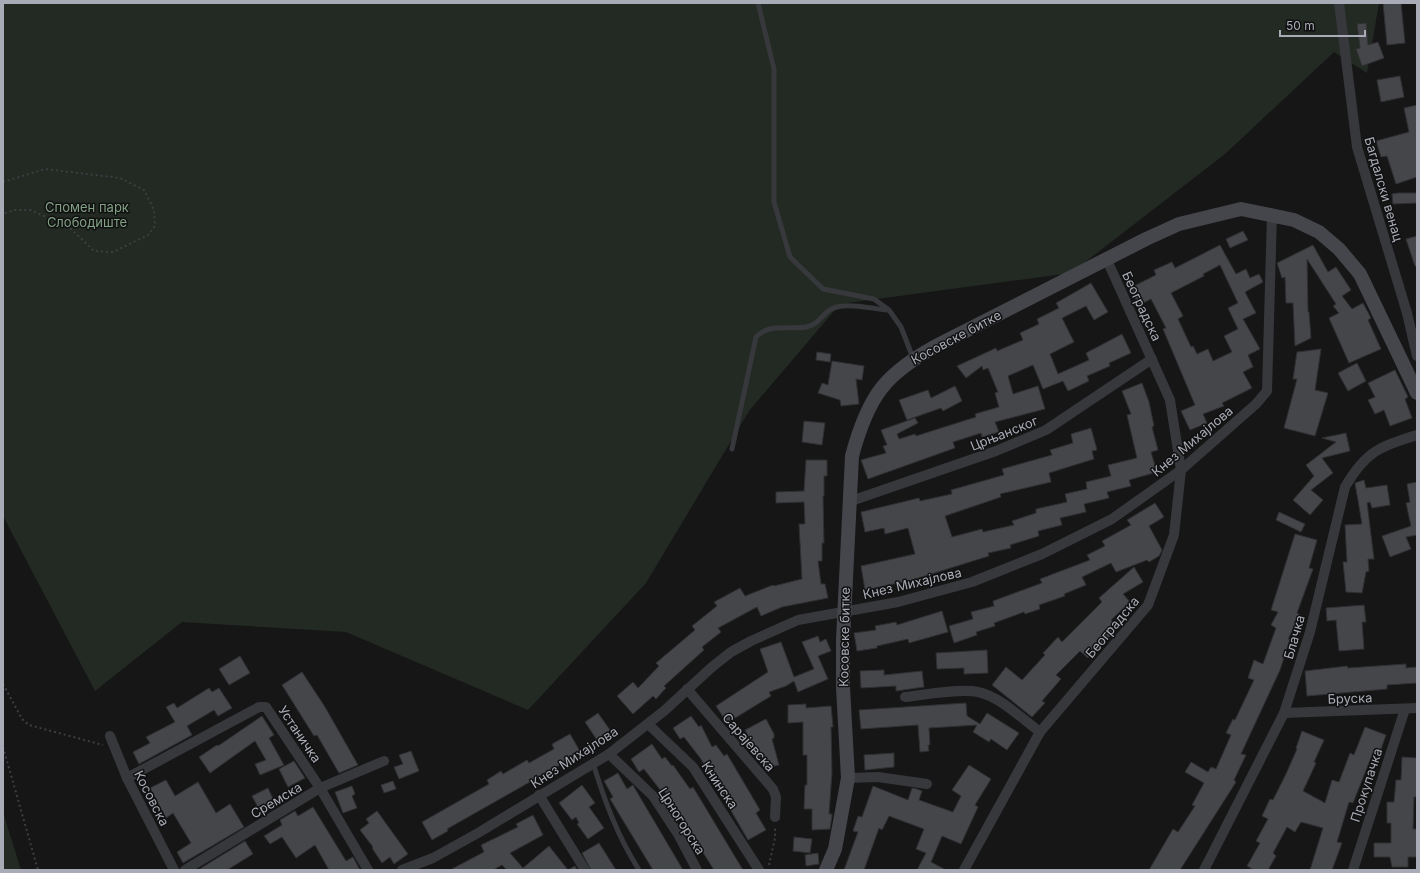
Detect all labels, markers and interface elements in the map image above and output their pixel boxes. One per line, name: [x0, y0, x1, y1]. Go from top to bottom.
scale bar: [1280, 12, 1365, 38]
text: 50 m: [1286, 18, 1315, 33]
street label: Багдалски венац: [1361, 135, 1407, 243]
park label: Спомен парк Слободиште: [45, 199, 129, 230]
street label: Београдска: [1119, 269, 1165, 343]
street label: Косовске битке: [908, 306, 1004, 368]
street label: Кнез Михајлова: [1148, 402, 1236, 480]
street label: Црњанског: [968, 412, 1040, 454]
street label: Кнез Михајлова: [861, 564, 963, 602]
street label: Косовске битке: [835, 587, 853, 687]
street label: Београдска: [1082, 593, 1142, 661]
street label: Блачка: [1280, 613, 1308, 661]
street label: Бруска: [1327, 689, 1373, 707]
street label: Устаничка: [275, 703, 325, 765]
street label: Сарајевска: [719, 710, 779, 774]
street label: Кнез Михајлова: [527, 723, 621, 791]
street label: Прокупачка: [1347, 746, 1385, 824]
street label: Книнска: [698, 758, 742, 812]
street label: Косовска: [131, 767, 173, 829]
street label: Сремска: [248, 779, 304, 821]
street label: Црногорска: [655, 785, 709, 857]

